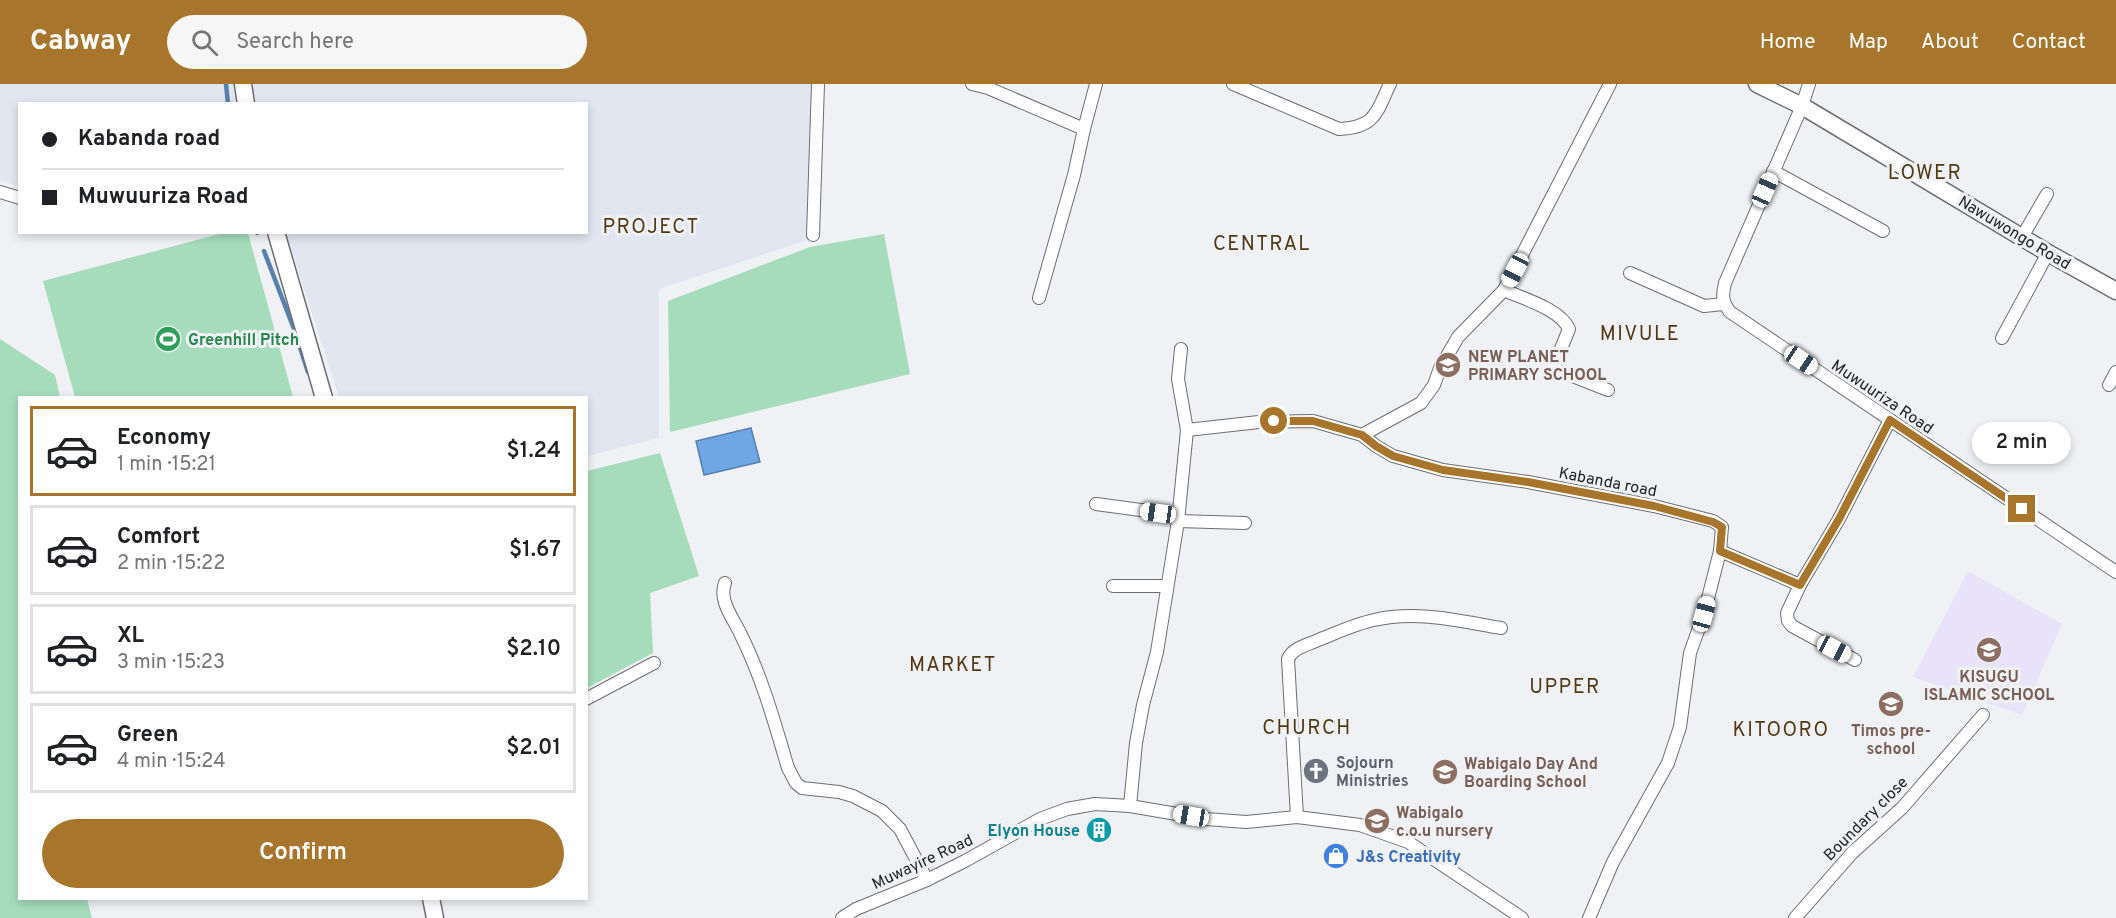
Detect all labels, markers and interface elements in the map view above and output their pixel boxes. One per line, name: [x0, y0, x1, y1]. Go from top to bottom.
search box: [167, 15, 587, 69]
text: Cabway: [30, 24, 131, 60]
icon: search: [188, 26, 221, 59]
text: Search here: [236, 29, 354, 56]
text: Home: [1760, 29, 1816, 56]
text: Map: [1849, 29, 1888, 56]
text: About: [1921, 29, 1979, 56]
text: Contact: [2012, 29, 2086, 56]
text: Kabanda road: [78, 126, 220, 153]
district label: LOWER: [1888, 161, 1962, 187]
car: [1749, 170, 1781, 210]
text: Muwuuriza Road: [78, 184, 248, 211]
street label: Nawuwongo Road: [1954, 192, 2074, 275]
district label: PROJECT: [602, 215, 700, 241]
district label: CENTRAL: [1213, 232, 1311, 258]
car: [1499, 250, 1531, 290]
district label: MIVULE: [1600, 322, 1680, 348]
sports icon: Greenhill Pitch: [153, 324, 183, 354]
place label: Greenhill Pitch: [188, 331, 299, 351]
car: [1781, 342, 1821, 378]
place label: NEW PLANET PRIMARY SCHOOL: [1468, 348, 1606, 386]
school or university icon: NEW PLANET PRIMARY SCHOOL: [1433, 350, 1463, 380]
street label: Muwuuriza Road: [1827, 356, 1937, 439]
route start: [1260, 407, 1287, 434]
callout: 2 min: [1972, 422, 2072, 464]
icon: car: [45, 424, 99, 478]
text: Economy: [117, 425, 211, 452]
text: 2 min: [1996, 430, 2047, 456]
text: $1.24: [507, 438, 561, 465]
text: 1 min · 15:21: [117, 452, 216, 478]
street label: Kabanda road: [1557, 464, 1658, 502]
route end: [2008, 495, 2035, 522]
car: [1139, 502, 1177, 524]
icon: car: [45, 523, 99, 577]
text: Comfort: [117, 524, 200, 551]
text: $1.67: [509, 537, 561, 564]
text: 2 min · 15:22: [117, 551, 225, 577]
car: [1691, 594, 1717, 634]
icon: car: [45, 622, 99, 676]
text: XL: [117, 623, 144, 650]
car: [1814, 633, 1854, 665]
school or university icon: KISUGU ISLAMIC SCHOOL: [1974, 635, 2004, 665]
text: $2.10: [506, 636, 561, 663]
text: 3 min · 15:23: [117, 650, 225, 676]
district label: MARKET: [909, 653, 997, 679]
place label: KISUGU ISLAMIC SCHOOL: [1924, 668, 2054, 706]
district label: UPPER: [1529, 675, 1601, 701]
school or university icon: Timos pre- school: [1876, 689, 1906, 719]
district label: CHURCH: [1262, 716, 1352, 742]
district label: KITOORO: [1732, 718, 1830, 744]
icon: car: [45, 721, 99, 775]
text: Green: [117, 722, 179, 749]
place label: Timos pre- school: [1851, 722, 1931, 760]
text: $2.01: [506, 735, 561, 762]
text: 4 min · 15:24: [117, 749, 226, 775]
place label: Sojourn Ministries: [1336, 754, 1409, 792]
place label: Wabigalo Day And Boarding School: [1464, 755, 1598, 793]
church icon: Sojourn Ministries: [1301, 756, 1331, 786]
school or university icon: Wabigalo Day And Boarding School: [1430, 757, 1460, 787]
street label: Boundary close: [1820, 773, 1913, 866]
car: [1172, 804, 1210, 828]
place label: Wabigalo c.o.u nursery: [1396, 804, 1493, 842]
school or university icon: Wabigalo c.o.u nursery: [1362, 806, 1392, 836]
building icon: Elyon House: [1084, 815, 1114, 845]
button: Confirm: [42, 819, 564, 888]
place label: Elyon House: [987, 822, 1080, 842]
street label: Muwayire Road: [869, 831, 977, 895]
shop icon: J&s Creativity: [1321, 841, 1351, 871]
place label: J&s Creativity: [1356, 848, 1461, 868]

